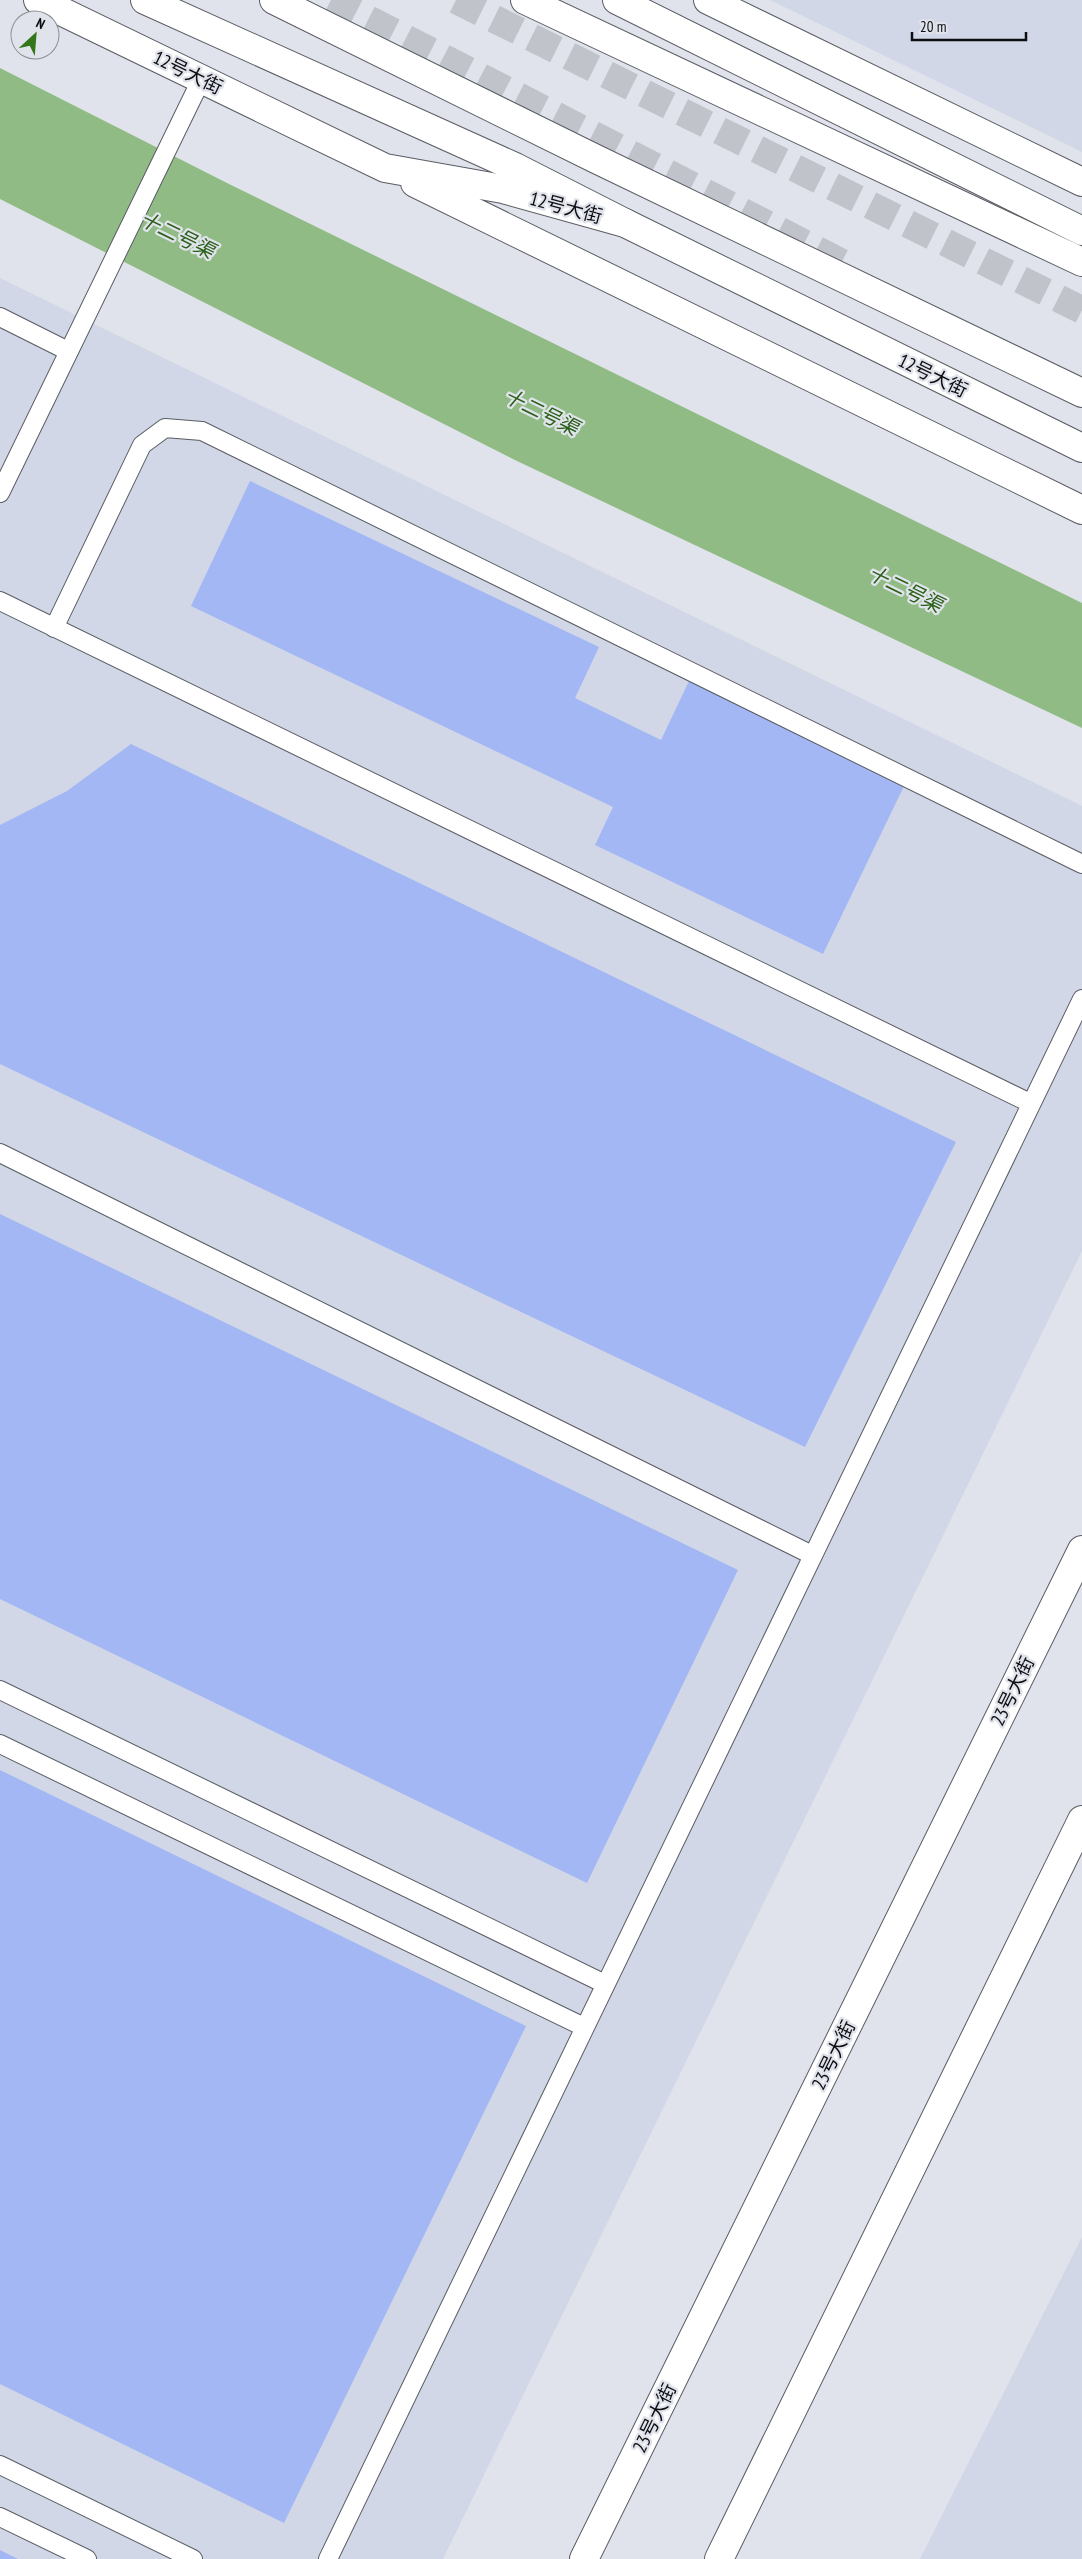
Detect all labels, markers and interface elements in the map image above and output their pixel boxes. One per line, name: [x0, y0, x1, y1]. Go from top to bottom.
north arrow: [10, 10, 60, 60]
scale bar: [912, 10, 1026, 42]
text: N: [33, 14, 48, 33]
text: 20 m: [920, 17, 946, 36]
street label: 12号大街: [149, 45, 227, 99]
street label: 12号大街: [527, 186, 605, 228]
water label: 十二号渠: [135, 206, 221, 266]
street label: 12号大街: [894, 348, 972, 402]
water label: 十二号渠: [499, 383, 585, 443]
water label: 十二号渠: [863, 560, 949, 620]
street label: 23号大街: [985, 1652, 1039, 1730]
street label: 23号大街: [806, 2016, 860, 2094]
street label: 23号大街: [627, 2379, 681, 2457]

